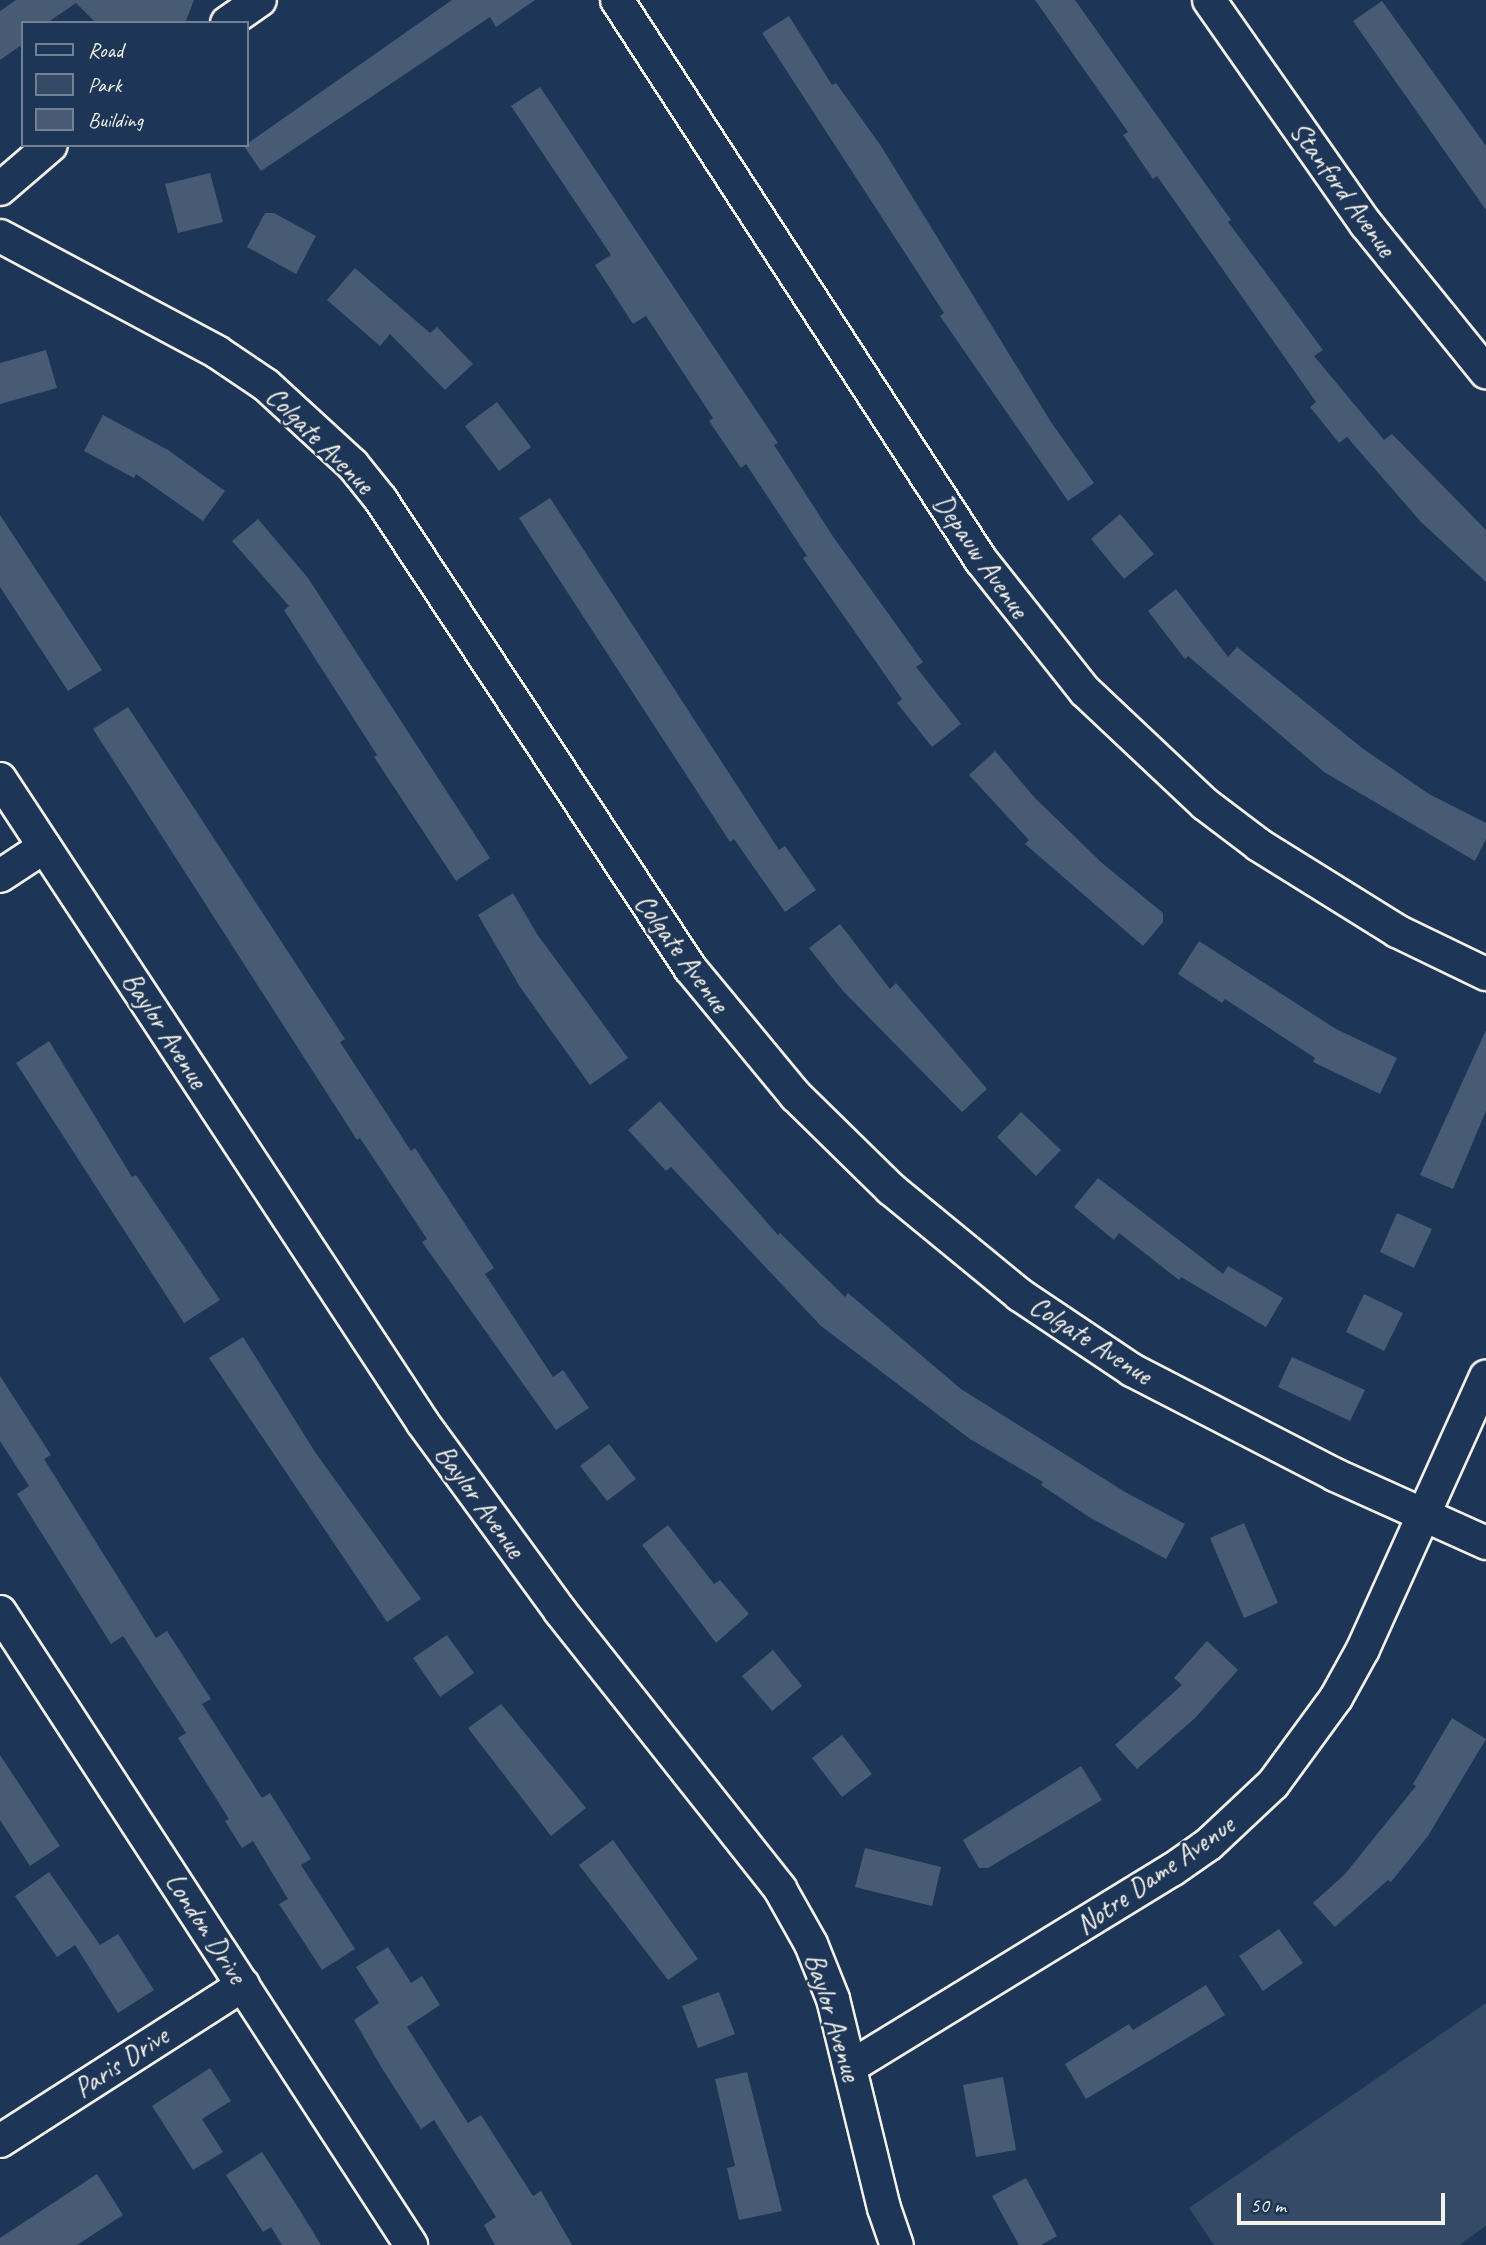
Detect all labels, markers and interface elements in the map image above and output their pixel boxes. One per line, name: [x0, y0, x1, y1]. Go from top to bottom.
legend: [21, 21, 248, 147]
text: Road: [88, 37, 123, 63]
text: Park: [88, 72, 121, 98]
text: Building: [88, 107, 143, 133]
street label: Stanford Avenue: [1283, 115, 1403, 263]
street label: Colgate Avenue: [259, 379, 381, 501]
street label: Depauw Avenue: [926, 488, 1036, 624]
street label: Colgate Avenue: [628, 887, 736, 1019]
street label: Baylor Avenue: [115, 966, 215, 1094]
street label: Colgate Avenue: [1024, 1288, 1158, 1392]
street label: Baylor Avenue: [428, 1438, 532, 1564]
street label: Notre Dame Avenue: [1069, 1808, 1241, 1942]
street label: London Drive: [158, 1866, 254, 1990]
street label: Baylor Avenue: [798, 1949, 868, 2085]
street label: Paris Drive: [67, 2019, 175, 2105]
scale bar: [1241, 2178, 1449, 2222]
text: 50 m: [1250, 2192, 1286, 2218]

